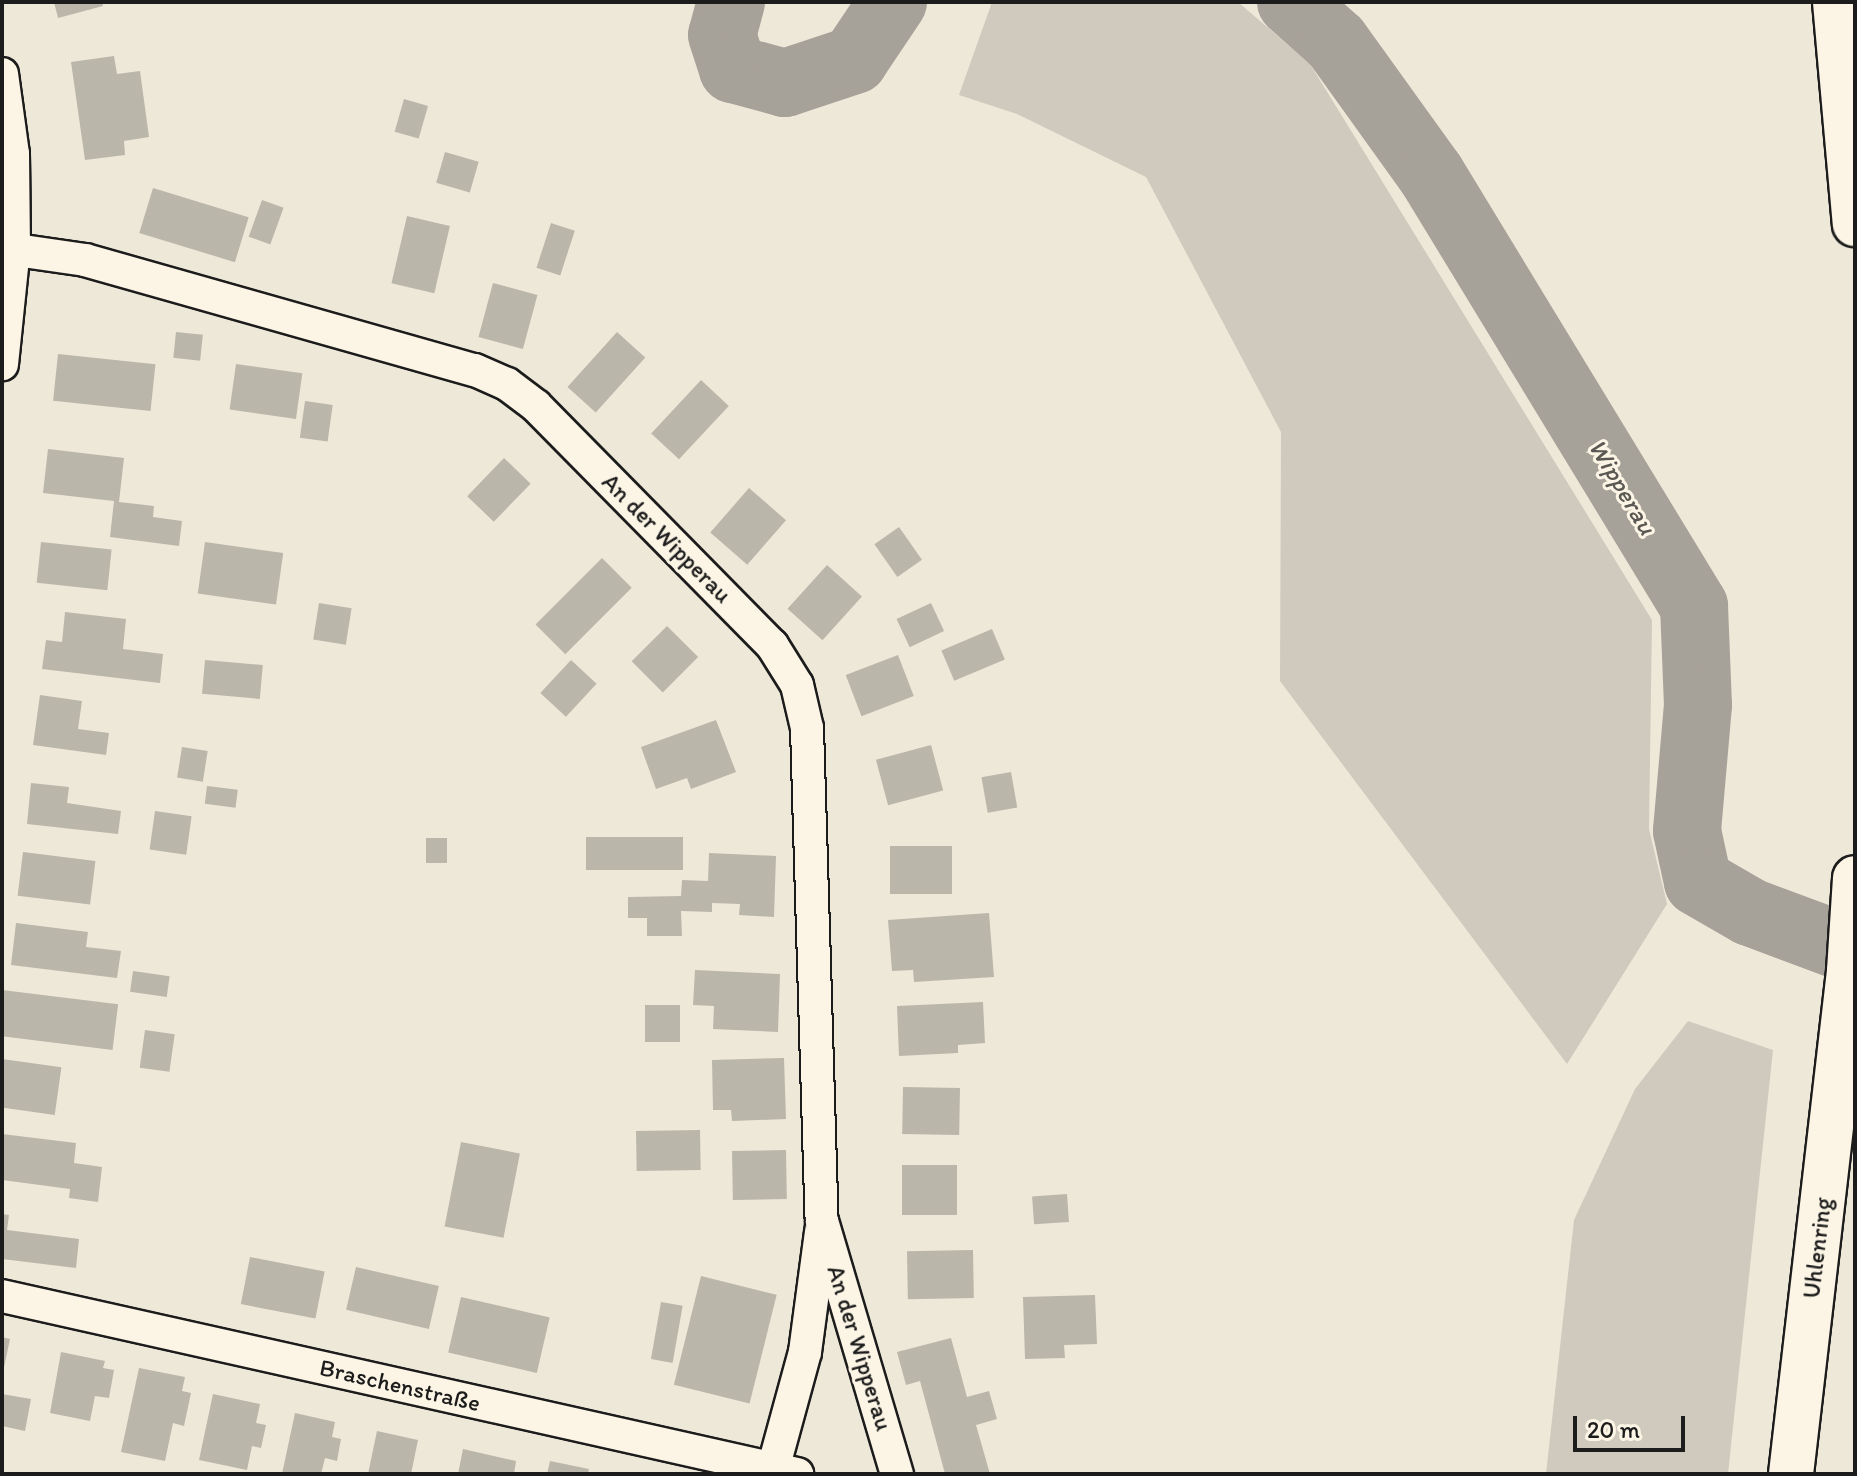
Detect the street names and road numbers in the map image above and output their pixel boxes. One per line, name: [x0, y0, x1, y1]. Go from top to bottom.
street label: An der Wipperau: [596, 467, 738, 609]
street label: Uhlenring: [1797, 1196, 1837, 1300]
street label: An der Wipperau: [821, 1262, 899, 1434]
street label: Braschenstraße: [317, 1353, 483, 1417]

